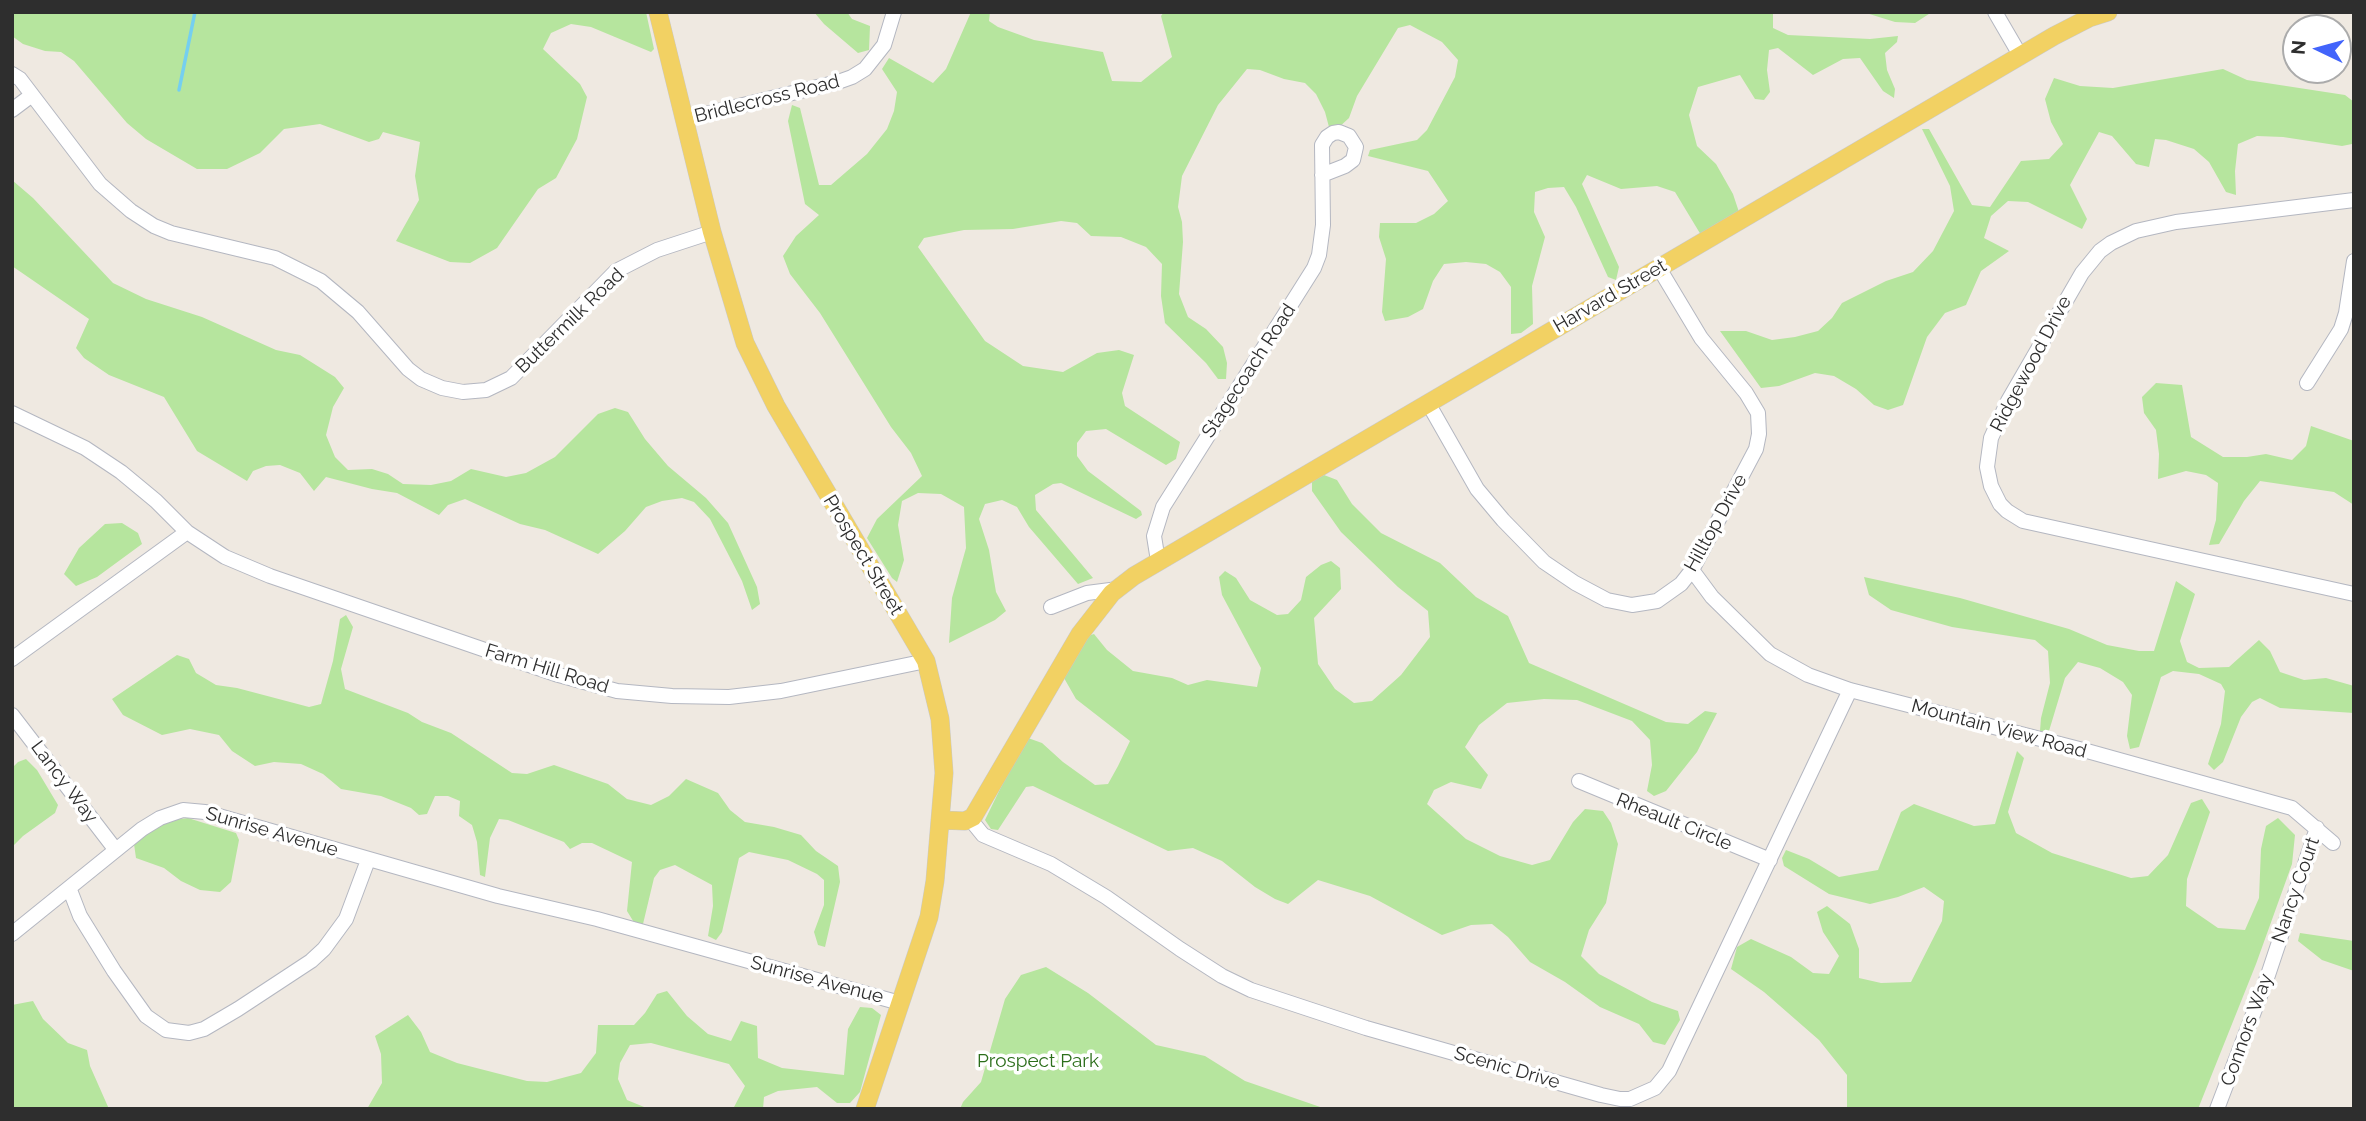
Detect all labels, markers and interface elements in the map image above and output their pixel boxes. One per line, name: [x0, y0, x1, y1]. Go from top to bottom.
north arrow: [2282, 14, 2352, 84]
text: N: [2286, 39, 2310, 56]
street label: Bridlecross Road: [692, 70, 842, 128]
street label: Harvard Street: [1549, 254, 1671, 338]
street label: Buttermilk Road: [511, 264, 629, 378]
street label: Ridgewood Drive: [1986, 292, 2076, 436]
street label: Stagecoach Road: [1197, 300, 1301, 442]
street label: Hilltop Drive: [1680, 470, 1752, 576]
street label: Prospect Street: [818, 491, 908, 619]
street label: Farm Hill Road: [482, 639, 612, 699]
street label: Mountain View Road: [1909, 695, 2089, 763]
street label: Lancy Way: [26, 736, 102, 828]
street label: Rheault Circle: [1613, 788, 1735, 856]
street label: Sunrise Avenue: [203, 802, 341, 862]
street label: Nancy Court: [2267, 834, 2325, 946]
street label: Sunrise Avenue: [748, 951, 886, 1009]
street label: Connors Way: [2216, 971, 2278, 1089]
street label: Scenic Drive: [1452, 1042, 1562, 1094]
park label: Prospect Park: [977, 1050, 1099, 1072]

